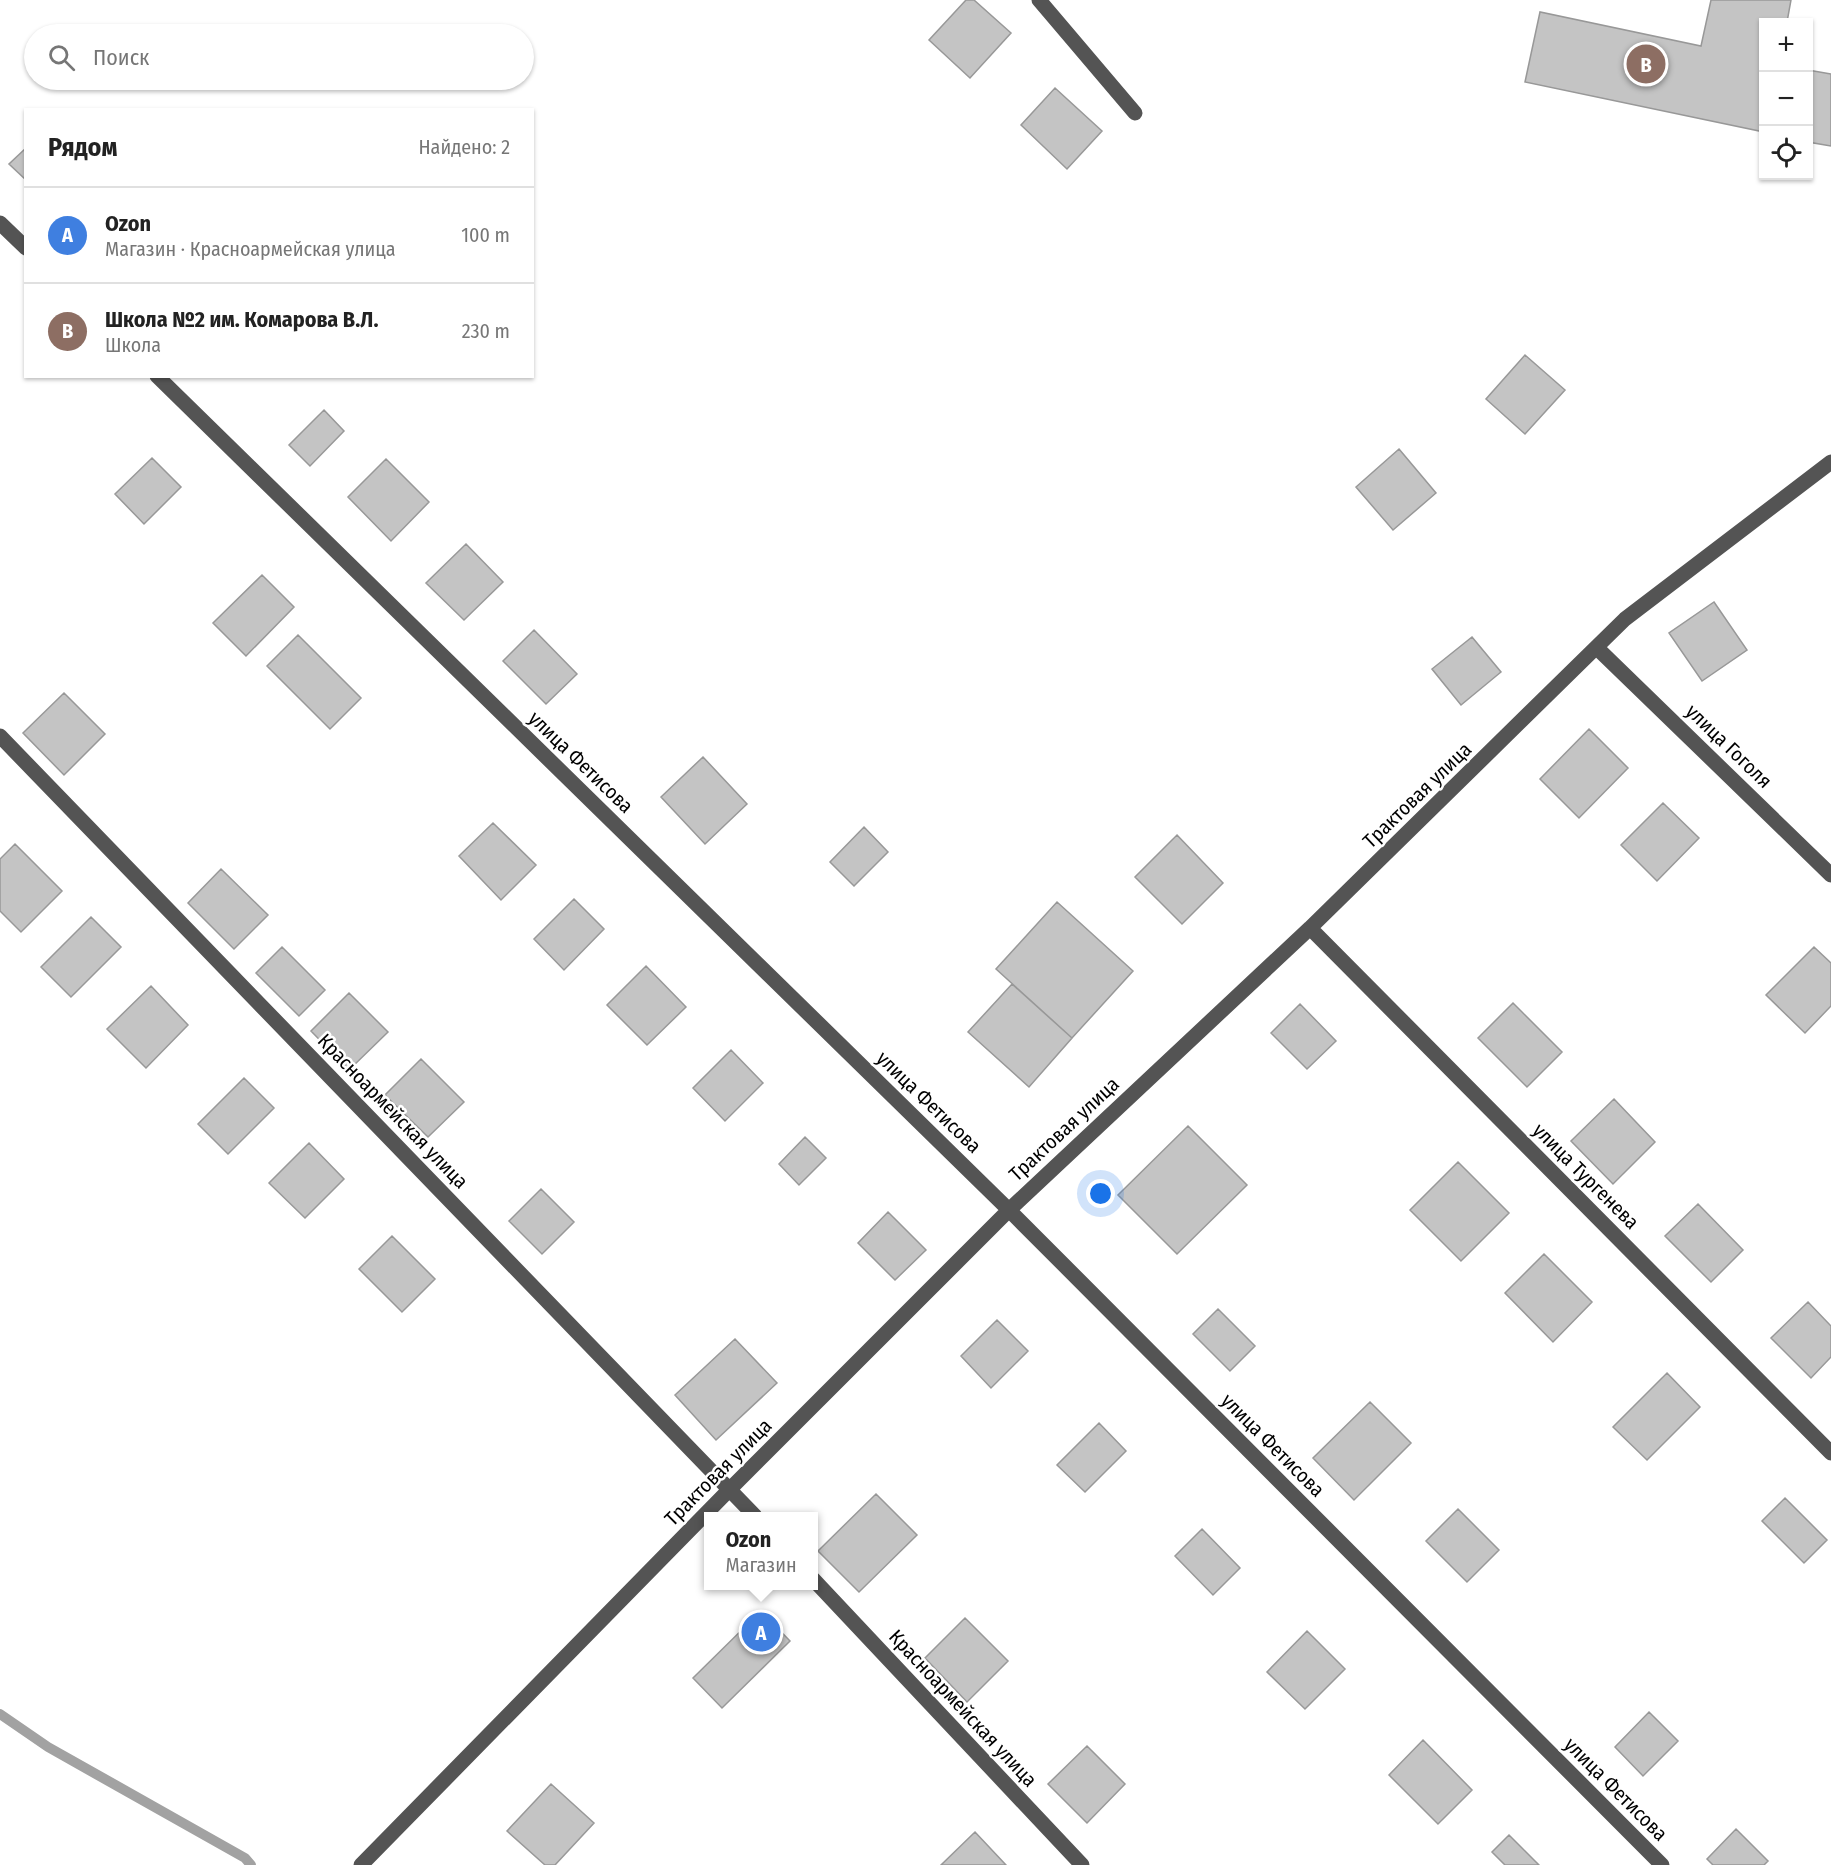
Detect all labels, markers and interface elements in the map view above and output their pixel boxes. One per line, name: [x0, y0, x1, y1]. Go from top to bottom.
map controls: [1759, 18, 1813, 180]
button: +: [1759, 18, 1813, 72]
search box: [24, 24, 534, 90]
icon: search: [45, 41, 78, 74]
pin: B: [1626, 42, 1666, 86]
text: Поиск: [93, 44, 149, 71]
button: −: [1759, 72, 1813, 126]
button: locate: [1759, 126, 1813, 180]
text: Рядом: [48, 132, 117, 163]
text: Найдено: 2: [418, 135, 510, 159]
text: Ozon: [105, 210, 151, 237]
text: A: [62, 223, 73, 247]
text: 100 m: [461, 223, 510, 247]
text: Магазин · Красноармейская улица: [105, 237, 396, 261]
text: Школа №2 им. Комарова В.Л.: [105, 306, 378, 333]
text: B: [62, 319, 73, 343]
text: 230 m: [462, 319, 510, 343]
text: Школа: [105, 333, 161, 357]
street label: улица Гоголя: [1681, 699, 1777, 793]
street label: улица Фетисова: [524, 706, 638, 818]
street label: Трактовая улица: [1358, 737, 1476, 853]
street label: Красноармейская улица: [313, 1029, 473, 1193]
street label: улица Фетисова: [872, 1046, 986, 1158]
street label: Трактовая улица: [1004, 1072, 1124, 1186]
street label: улица Тургенева: [1528, 1118, 1644, 1234]
your location: [1086, 1179, 1115, 1208]
street label: улица Фетисова: [1216, 1388, 1330, 1502]
street label: Трактовая улица: [660, 1414, 776, 1530]
popup: [704, 1512, 818, 1590]
text: Ozon: [725, 1526, 771, 1553]
text: Магазин: [725, 1553, 797, 1577]
pin: A: [742, 1610, 780, 1654]
street label: Красноармейская улица: [884, 1625, 1042, 1791]
street label: улица Фетисова: [1559, 1732, 1673, 1846]

